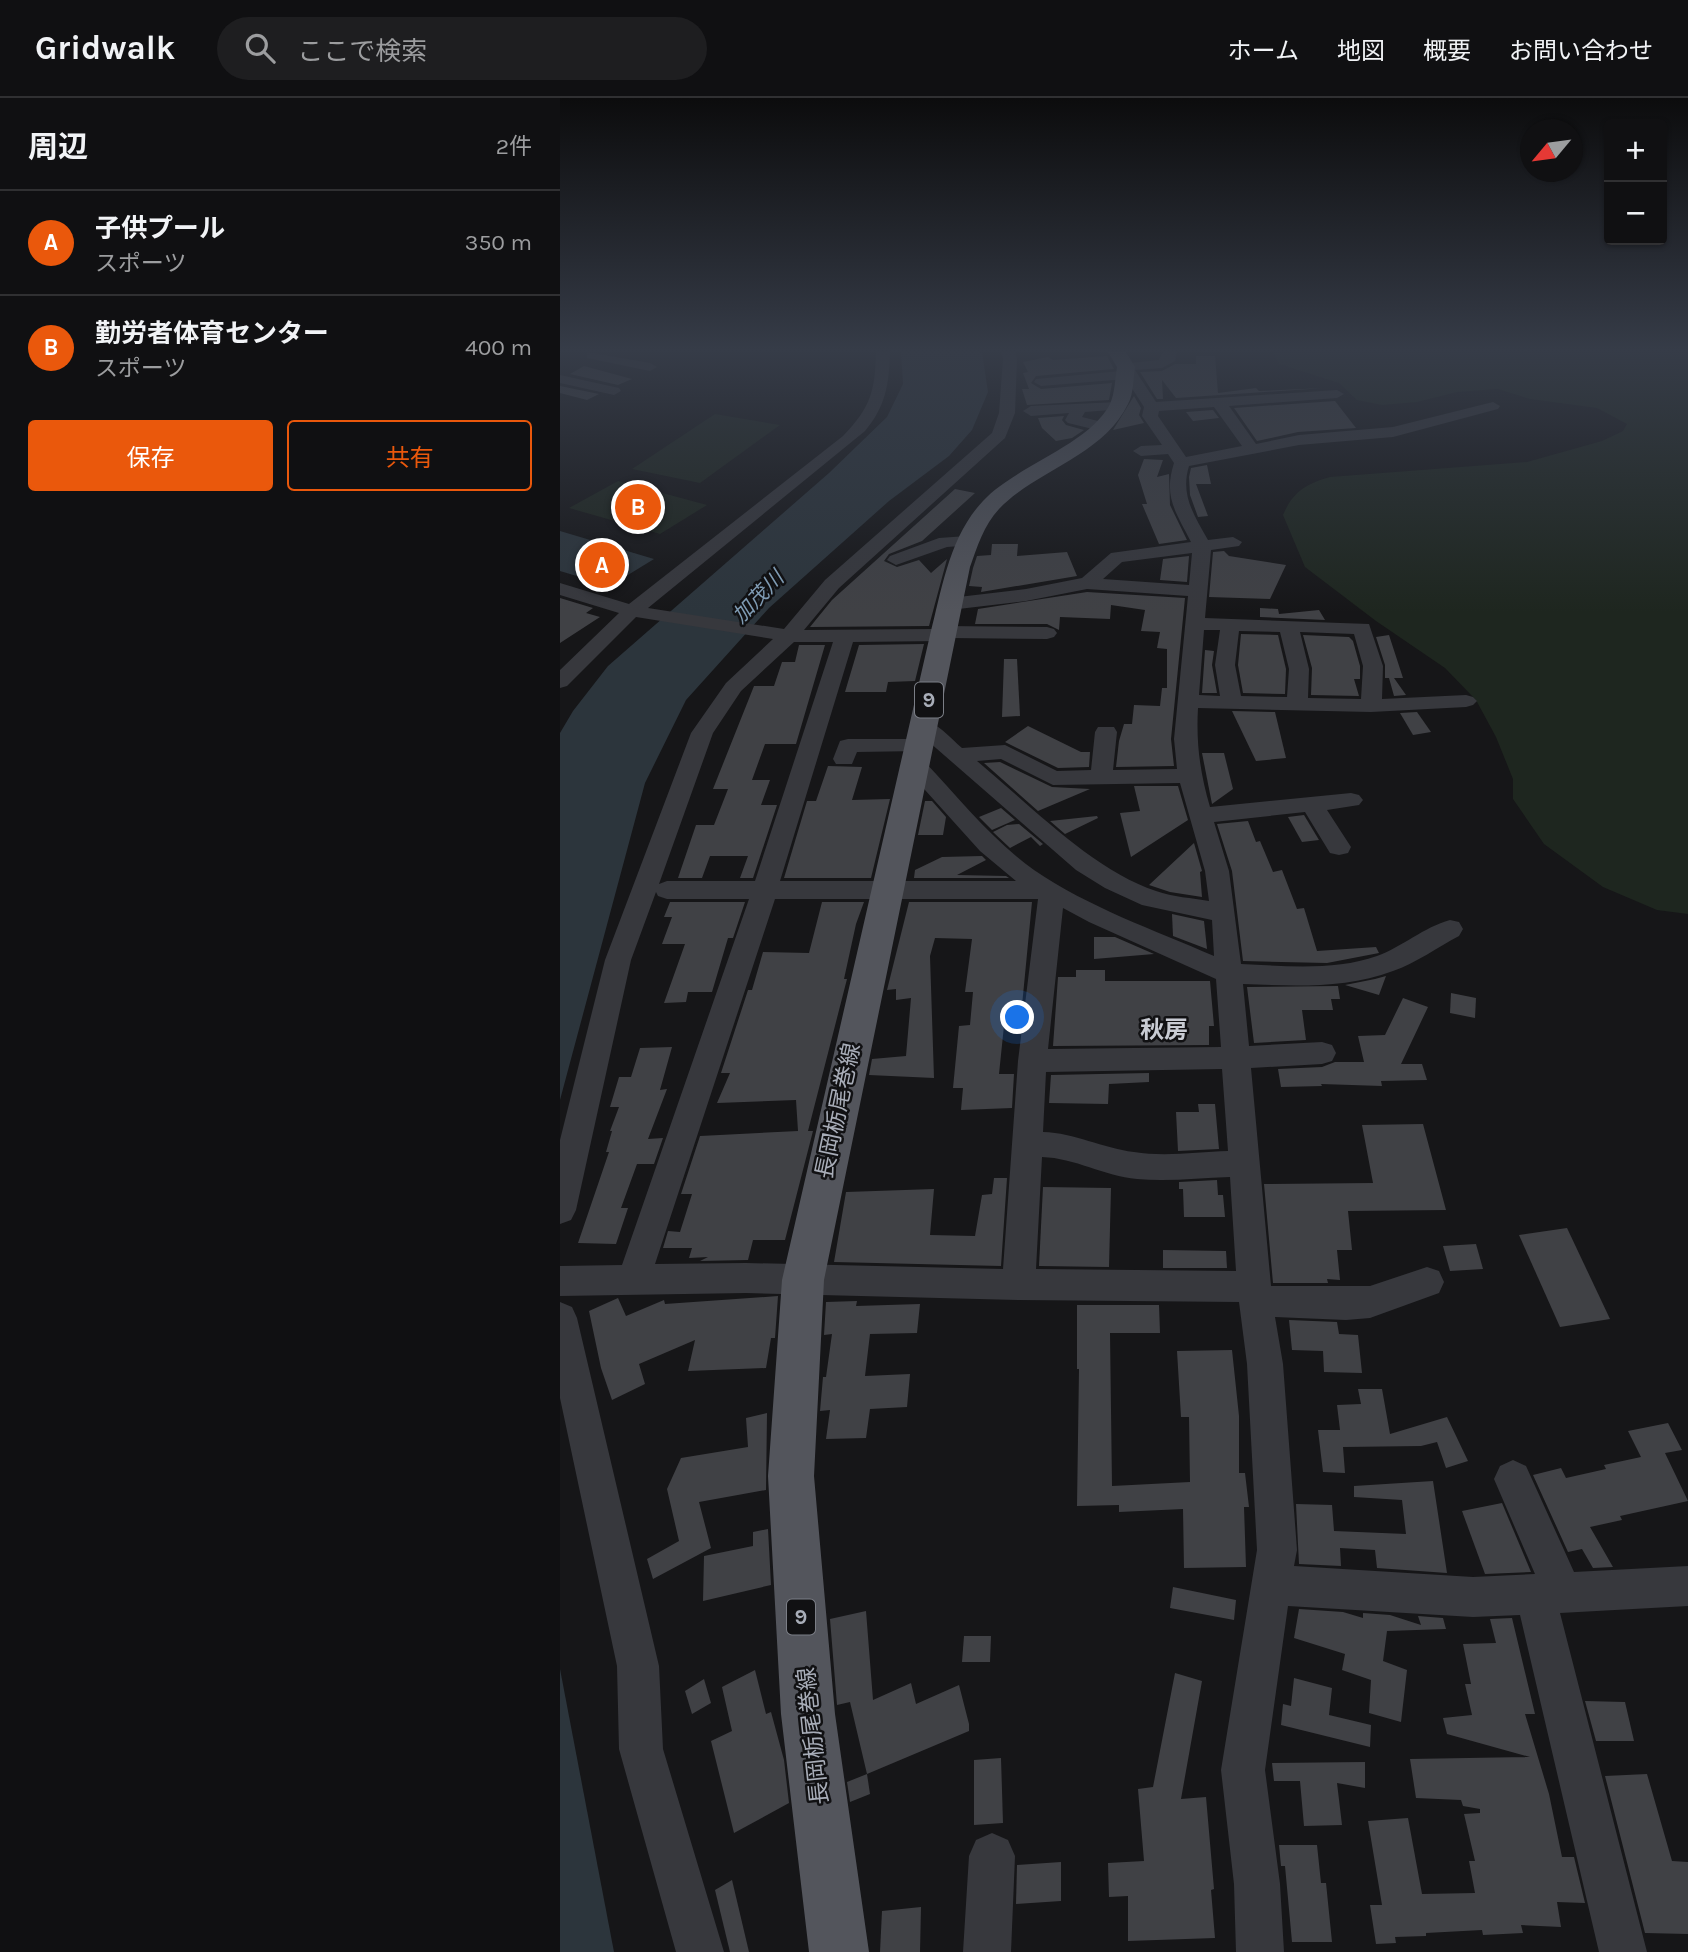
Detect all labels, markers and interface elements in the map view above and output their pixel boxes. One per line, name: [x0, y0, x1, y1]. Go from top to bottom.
search box: [217, 17, 707, 80]
text: Gridwalk: [35, 29, 175, 67]
icon: search: [241, 29, 279, 67]
text: ここで検索: [297, 36, 427, 67]
text: ホーム: [1228, 37, 1299, 65]
text: 地図: [1337, 37, 1385, 65]
text: 概要: [1423, 37, 1471, 65]
text: お問い合わせ: [1509, 37, 1653, 65]
north arrow: [1520, 119, 1583, 182]
map controls: [1604, 119, 1667, 245]
button: +: [1604, 119, 1667, 182]
text: 周辺: [28, 129, 88, 165]
text: 2件: [496, 133, 532, 160]
button: −: [1604, 182, 1667, 245]
text: 子供プール: [95, 213, 225, 244]
text: A: [44, 229, 58, 256]
text: 350 m: [465, 229, 532, 256]
text: スポーツ: [95, 250, 187, 277]
text: 勤労者体育センター: [95, 318, 329, 349]
text: B: [44, 334, 58, 361]
text: 400 m: [465, 334, 532, 361]
text: スポーツ: [95, 355, 187, 382]
button: 保存: [28, 420, 273, 491]
button: 共有: [287, 420, 532, 491]
pin: B: [615, 481, 661, 533]
pin: A: [579, 539, 625, 591]
water label: 加茂川: [727, 565, 790, 628]
road number: 9: [915, 682, 943, 718]
your location: [1000, 1000, 1034, 1034]
district label: 秋房: [1140, 1016, 1188, 1044]
street label: 長岡栃尾巻線: [810, 1041, 866, 1181]
road number: 9: [787, 1600, 815, 1634]
street label: 長岡栃尾巻線: [792, 1666, 834, 1806]

